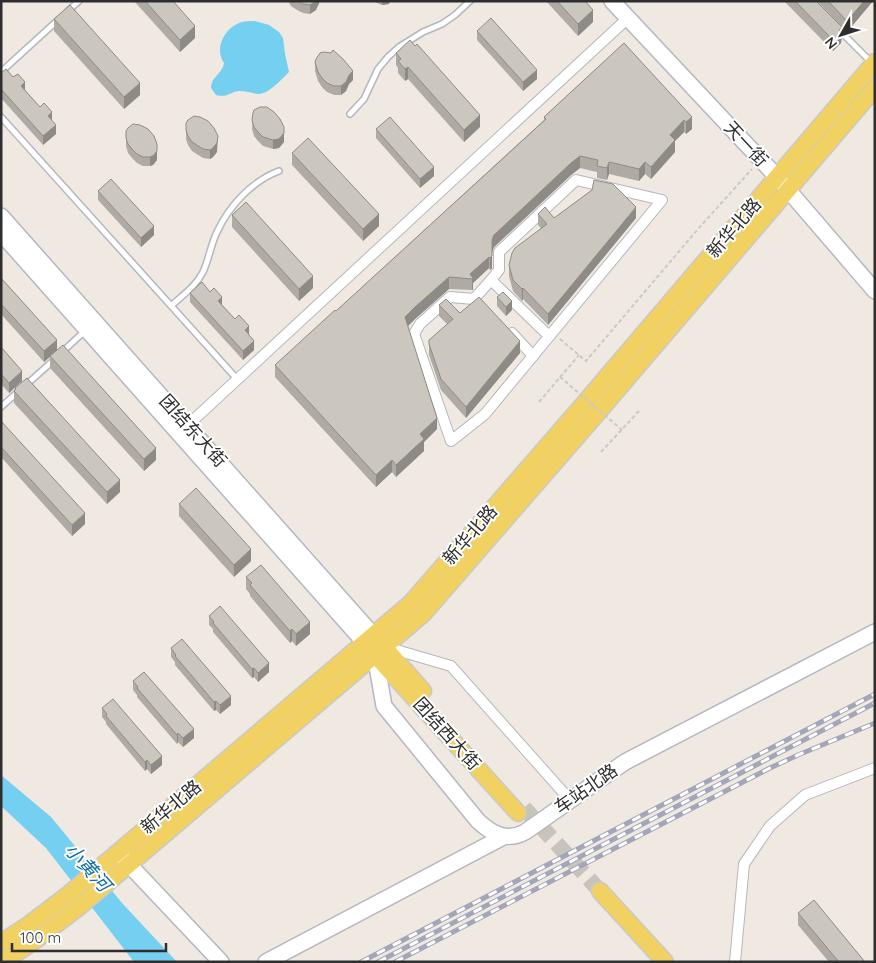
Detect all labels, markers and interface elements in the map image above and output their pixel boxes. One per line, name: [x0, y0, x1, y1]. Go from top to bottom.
north arrow: [816, 10, 866, 60]
text: N: [821, 34, 841, 53]
street label: 天一街: [720, 116, 773, 171]
street label: 新华北路: [701, 193, 766, 262]
street label: 团结东大街: [155, 390, 232, 472]
street label: 新华北路: [437, 500, 502, 569]
street label: 团结西大街: [409, 693, 486, 775]
street label: 车站北路: [550, 759, 622, 819]
street label: 新华北路: [136, 775, 206, 839]
water label: 小黄河: [60, 838, 119, 899]
scale bar: [12, 920, 166, 952]
text: 100 m: [20, 928, 61, 947]

